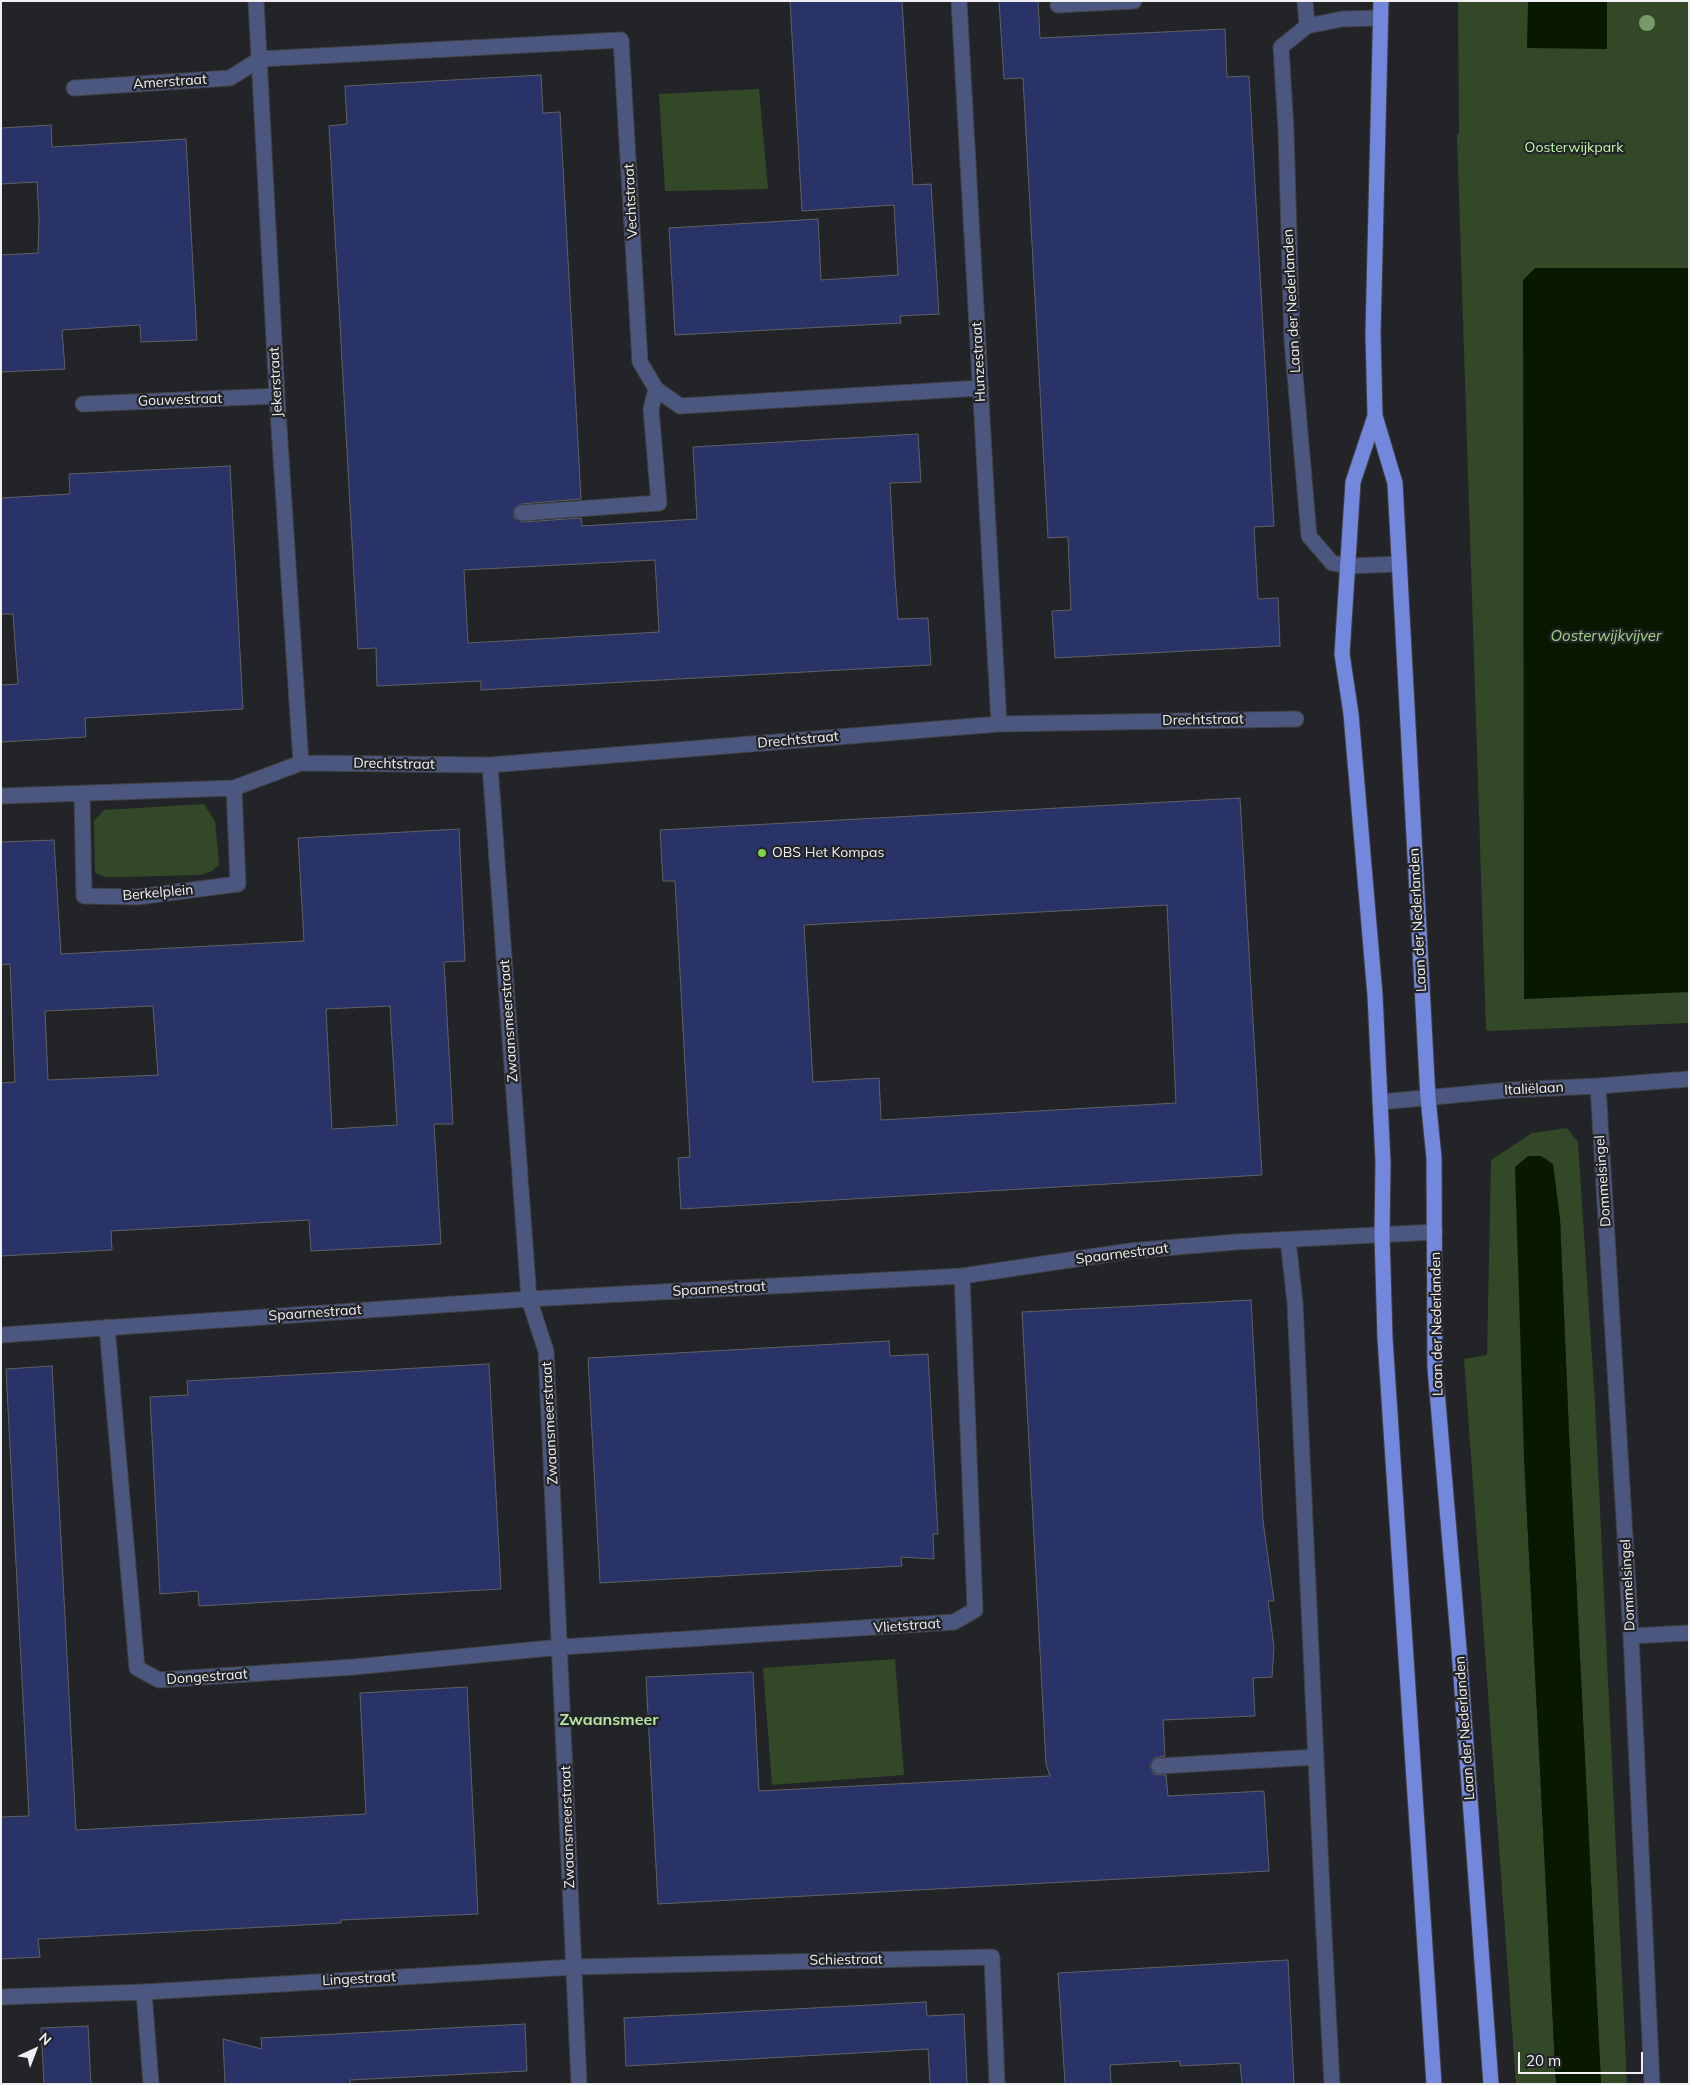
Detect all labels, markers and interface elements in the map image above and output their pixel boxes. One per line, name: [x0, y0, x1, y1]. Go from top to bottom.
street label: Amerstraat: [133, 71, 207, 93]
park label: Oosterwijkpark: [1525, 140, 1623, 156]
street label: Vechtstraat: [621, 163, 641, 239]
street label: Laan der Nederlanden: [1280, 228, 1304, 374]
street label: Hunzestraat: [969, 321, 989, 403]
street label: Jekerstraat: [266, 346, 286, 418]
street label: Gouwestraat: [137, 390, 223, 410]
water label: Oosterwijkvijver: [1551, 627, 1661, 645]
street label: Drechtstraat: [1162, 711, 1244, 729]
street label: Drechtstraat: [757, 728, 839, 752]
street label: Drechtstraat: [353, 755, 435, 773]
place label: OBS Het Kompas: [772, 845, 884, 861]
marker: OBS Het Kompas: [756, 847, 768, 859]
street label: Laan der Nederlanden: [1406, 847, 1430, 993]
street label: Berkelplein: [122, 882, 194, 904]
street label: Zwaansmeerstraat: [496, 959, 522, 1083]
street label: Italiëlaan: [1504, 1079, 1564, 1099]
street label: Dommelsingel: [1591, 1135, 1615, 1227]
street label: Spaarnestraat: [1075, 1240, 1169, 1268]
street label: Laan der Nederlanden: [1427, 1252, 1447, 1396]
street label: Spaarnestraat: [672, 1278, 766, 1300]
street label: Spaarnestraat: [268, 1301, 362, 1325]
street label: Zwaansmeerstraat: [538, 1361, 562, 1485]
street label: Dommelsingel: [1617, 1539, 1639, 1631]
street label: Vlietstraat: [873, 1615, 941, 1637]
street label: Laan der Nederlanden: [1452, 1655, 1478, 1801]
street label: Dongestraat: [166, 1666, 248, 1688]
district label: Zwaansmeer: [560, 1710, 658, 1730]
street label: Zwaansmeerstraat: [557, 1765, 579, 1889]
street label: Schiestraat: [809, 1951, 883, 1969]
street label: Lingestraat: [322, 1969, 396, 1989]
north arrow: [10, 2025, 60, 2075]
text: N: [35, 2029, 55, 2049]
scale bar: [1520, 2042, 1645, 2074]
text: 20 m: [1526, 2051, 1561, 2070]

